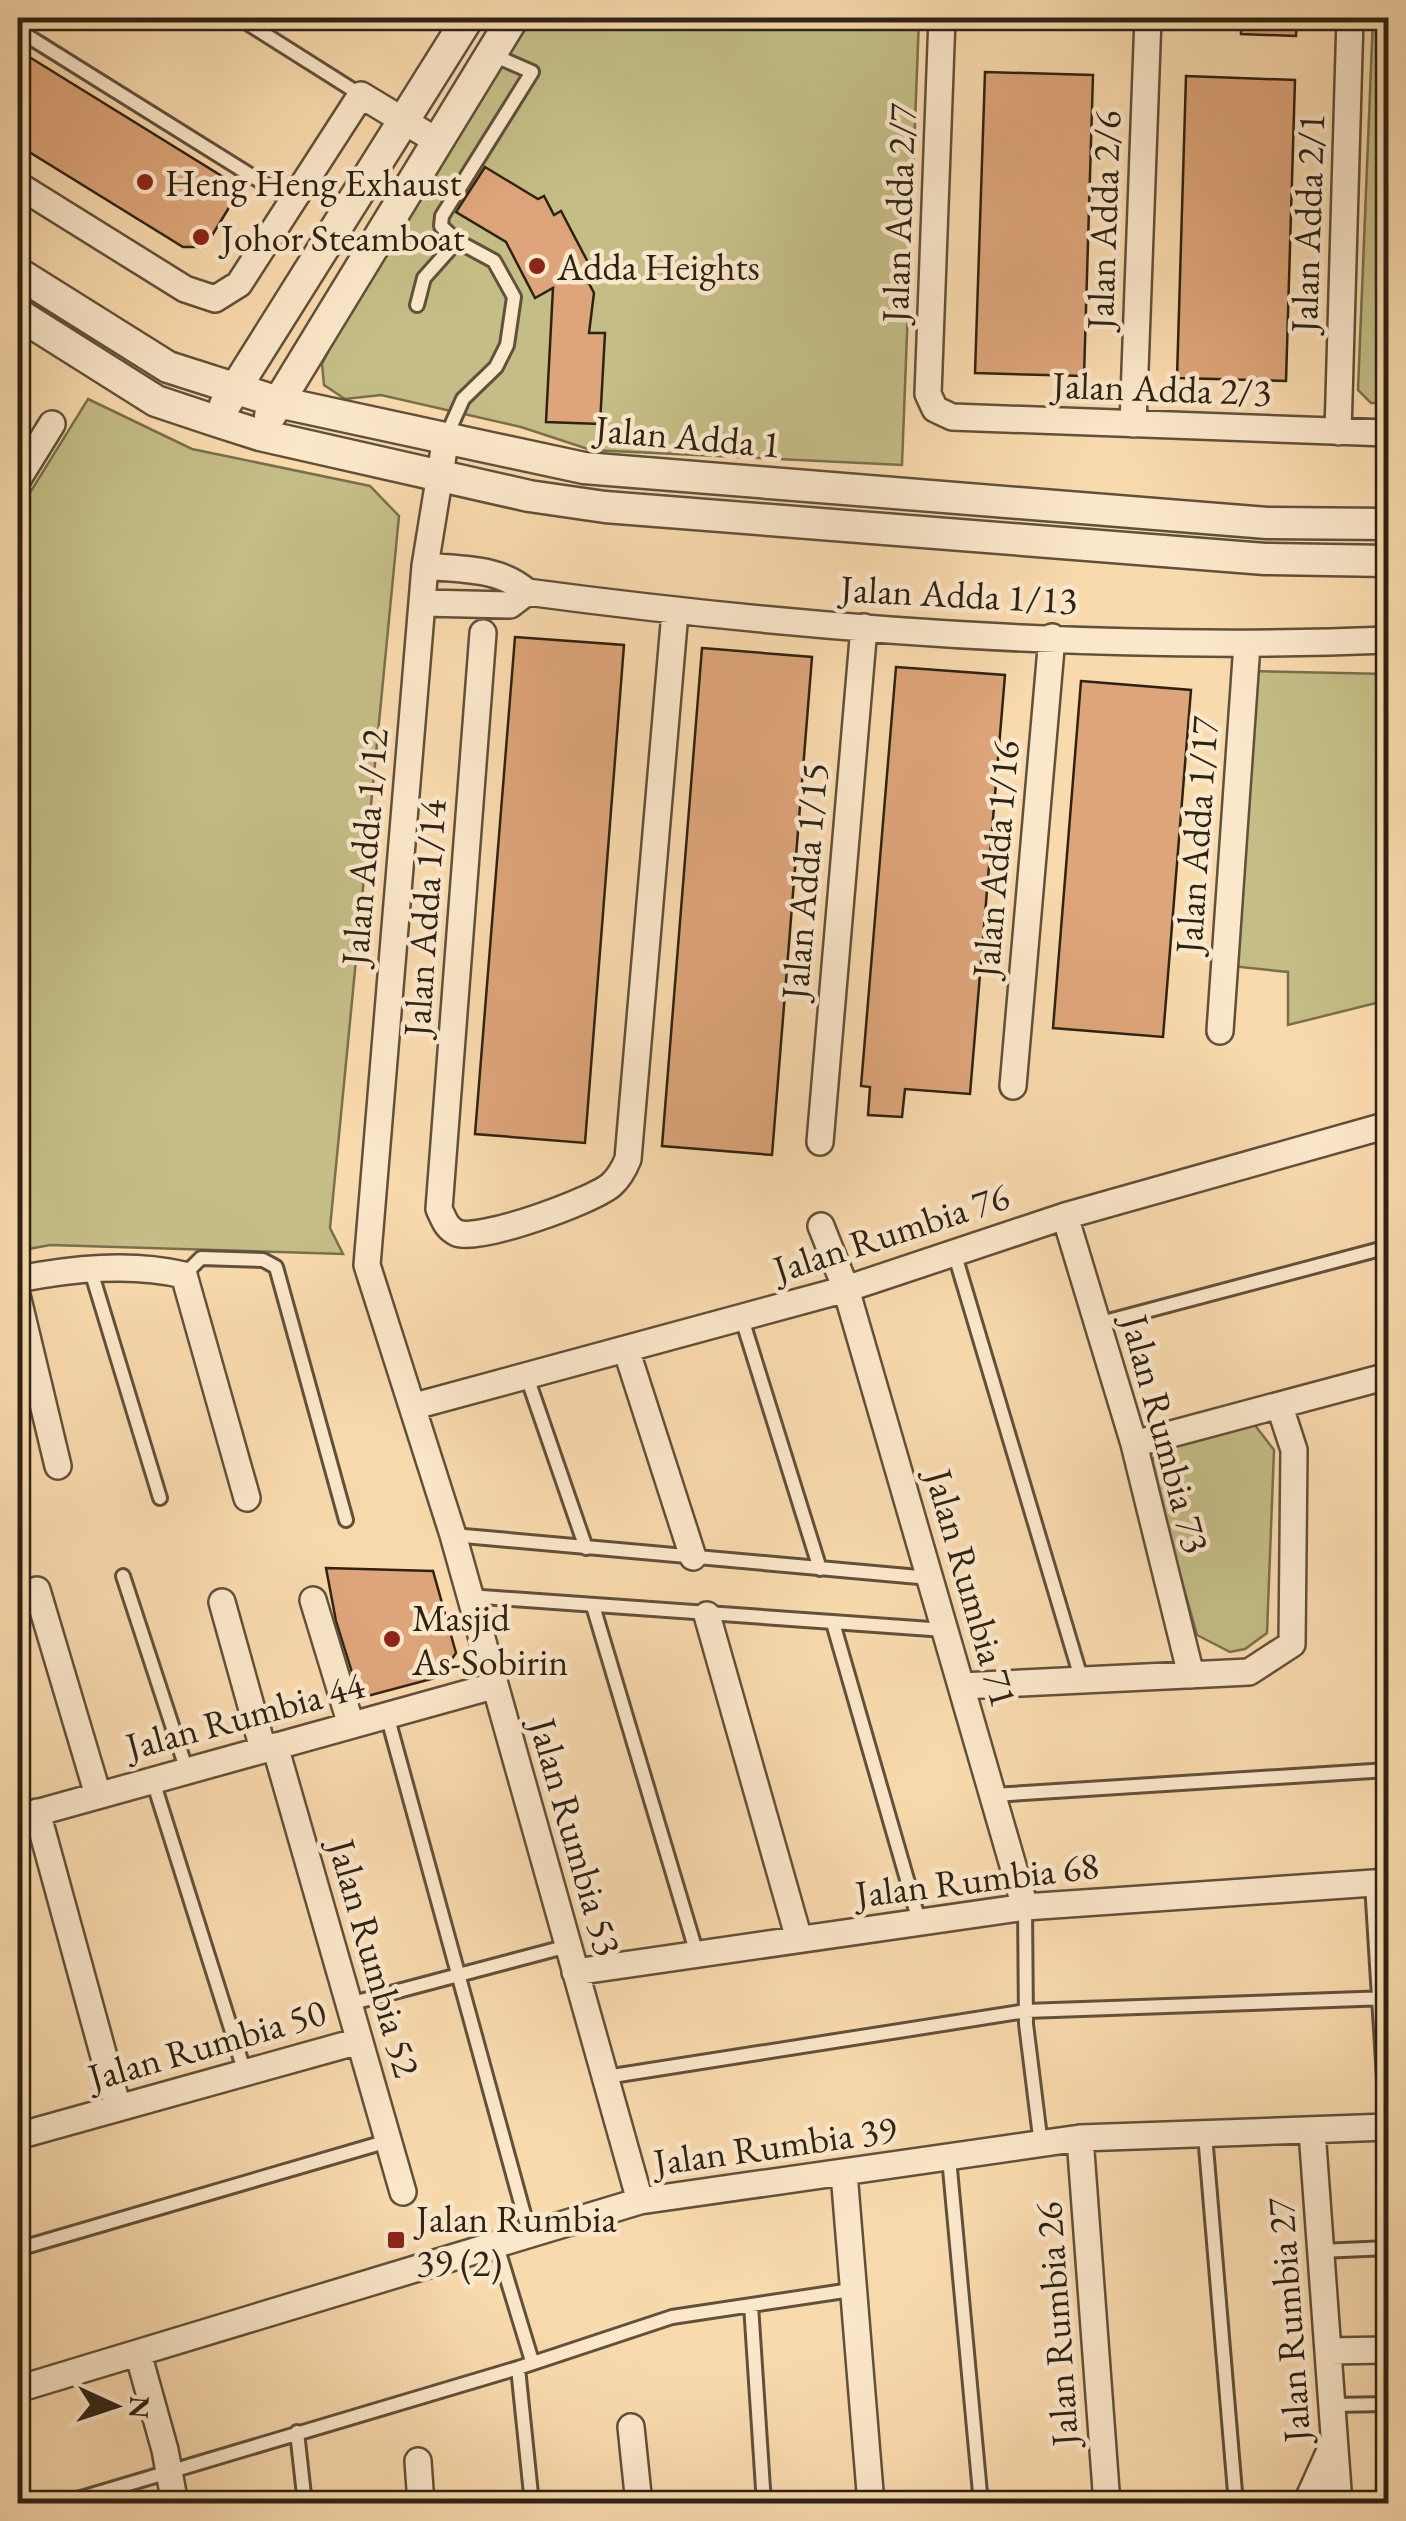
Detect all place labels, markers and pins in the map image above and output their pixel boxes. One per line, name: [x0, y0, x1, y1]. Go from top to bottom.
place label: Heng Heng Exhaust: [165, 158, 461, 207]
marker: Heng Heng Exhaust: [134, 171, 156, 193]
place label: Johor Steamboat: [218, 213, 465, 262]
marker: Johor Steamboat: [190, 226, 212, 248]
place label: Adda Heights: [556, 242, 760, 291]
marker: Adda Heights: [526, 255, 548, 277]
place label: Masjid As-Sobirin: [411, 1593, 568, 1686]
marker: Masjid As-Sobirin: [381, 1628, 403, 1650]
place label: Jalan Rumbia 39 (2): [413, 2194, 618, 2287]
marker: Jalan Rumbia 39 (2): [385, 2229, 407, 2251]

